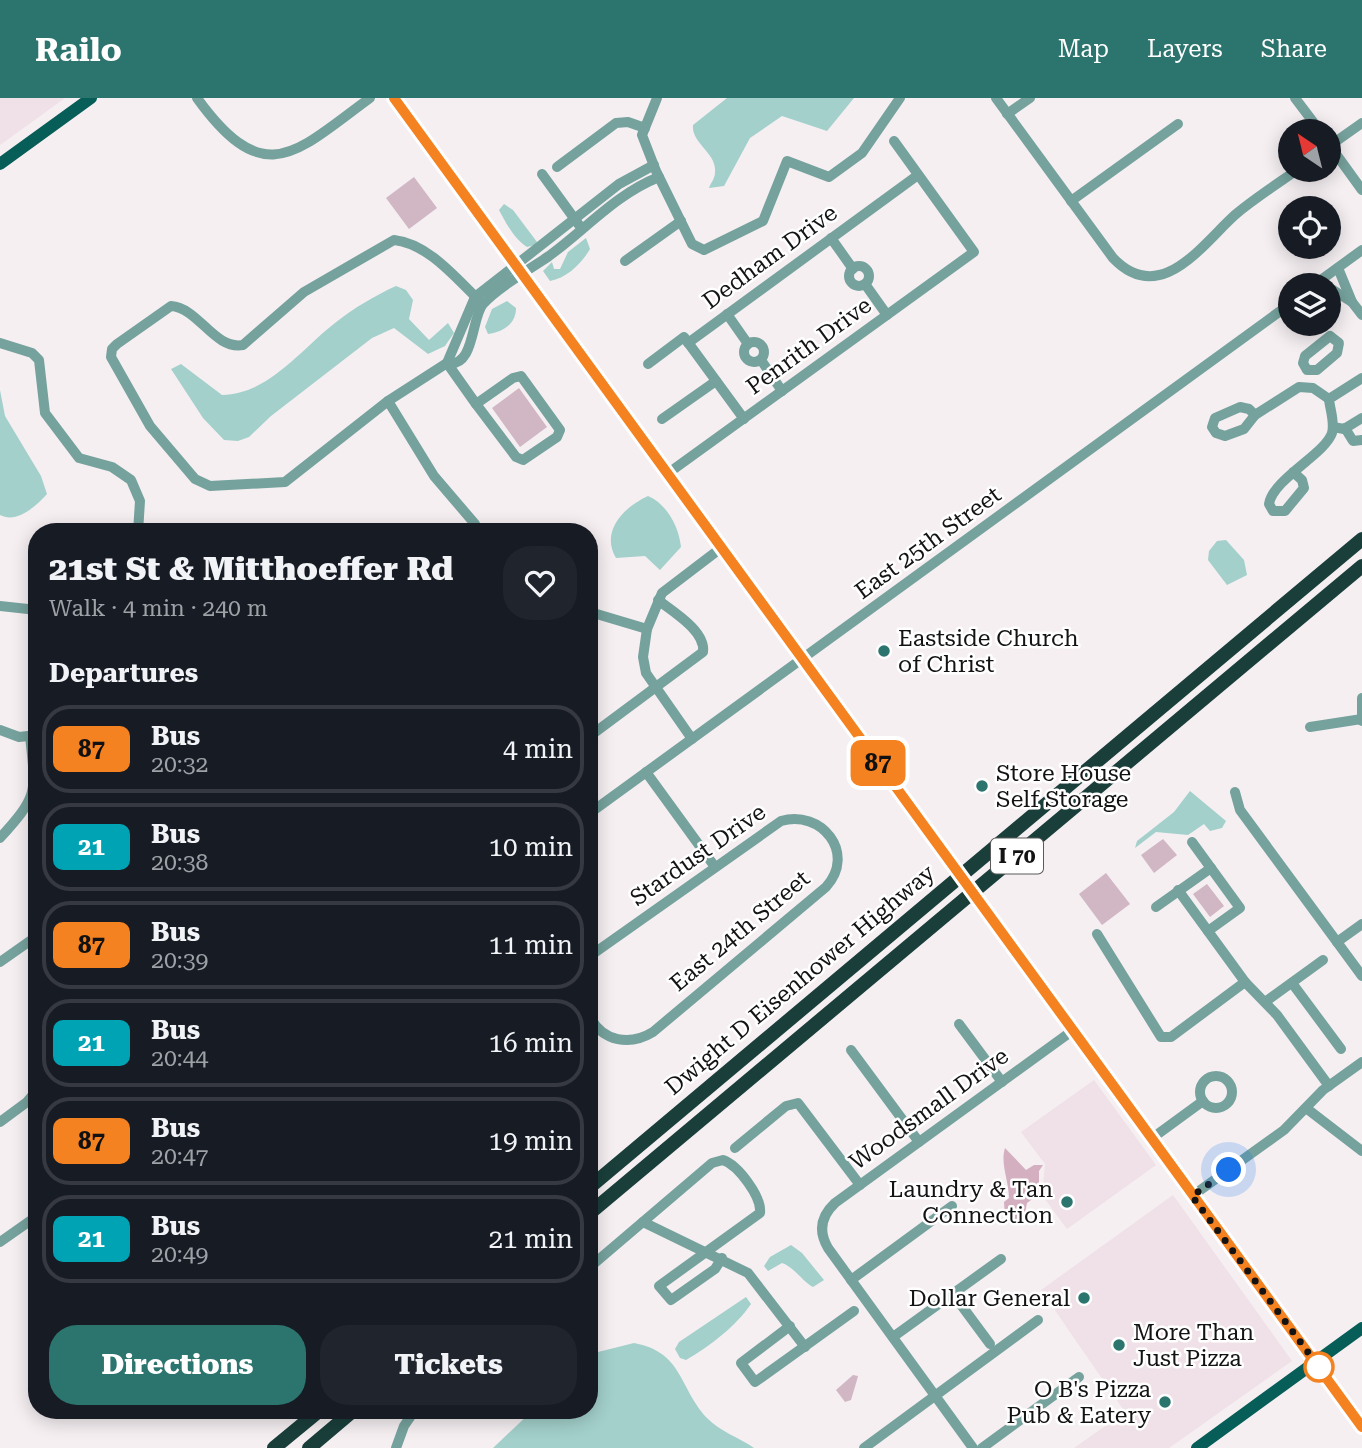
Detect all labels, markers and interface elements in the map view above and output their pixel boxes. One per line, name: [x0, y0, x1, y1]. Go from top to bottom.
text: Railo: [35, 30, 122, 69]
text: Map: [1058, 35, 1109, 63]
text: Layers: [1147, 35, 1223, 63]
text: Share: [1261, 35, 1327, 63]
north arrow: [1278, 119, 1340, 182]
map controls: [1278, 119, 1341, 336]
button: locate: [1278, 196, 1341, 259]
street label: Dedham Drive: [698, 199, 842, 315]
button: layers: [1278, 273, 1341, 336]
street label: Penrith Drive: [741, 292, 877, 400]
street label: East 25th Street: [850, 481, 1007, 605]
button: heart: [503, 546, 577, 620]
text: 21st St & Mitthoeffer Rd: [49, 549, 453, 588]
text: Walk · 4 min · 240 m: [49, 595, 268, 622]
place label: Eastside Church of Christ: [898, 625, 1079, 678]
marker: Eastside Church of Christ: [876, 643, 892, 659]
text: Departures: [49, 658, 198, 688]
text: Bus: [151, 721, 200, 751]
text: 4 min: [503, 734, 573, 764]
text: 87: [78, 735, 105, 763]
line badge: 87: [846, 740, 910, 786]
text: 87: [865, 749, 891, 777]
text: 20:32: [151, 751, 208, 778]
place label: Store House Self Storage: [996, 760, 1131, 813]
marker: Store House Self Storage: [974, 778, 990, 794]
street label: Stardust Drive: [625, 798, 771, 912]
text: Bus: [151, 819, 200, 849]
text: 10 min: [489, 832, 573, 862]
text: 21: [78, 833, 105, 861]
road number: I 70: [991, 838, 1043, 874]
text: 20:38: [151, 849, 208, 876]
street label: Dwight D Eisenhower Highway: [660, 859, 941, 1101]
street label: East 24th Street: [665, 865, 815, 997]
text: Bus: [151, 917, 200, 947]
text: 11 min: [489, 930, 573, 960]
text: 87: [78, 931, 105, 959]
text: 20:39: [151, 947, 208, 974]
text: Bus: [151, 1015, 200, 1045]
text: 16 min: [489, 1028, 573, 1058]
text: 21: [78, 1029, 105, 1057]
street label: Woodsmall Drive: [844, 1042, 1014, 1176]
text: 20:44: [151, 1045, 208, 1072]
text: Bus: [151, 1113, 200, 1143]
text: 19 min: [489, 1126, 573, 1156]
text: 87: [78, 1127, 105, 1155]
text: 20:47: [151, 1143, 208, 1170]
your location: [1211, 1152, 1246, 1187]
place label: Laundry & Tan Connection: [889, 1176, 1053, 1229]
marker: Laundry & Tan Connection: [1059, 1194, 1075, 1210]
text: Bus: [151, 1211, 200, 1241]
text: 21 min: [489, 1224, 573, 1254]
text: 21: [78, 1225, 105, 1253]
text: 20:49: [151, 1241, 208, 1268]
place label: Dollar General: [909, 1285, 1070, 1312]
marker: Dollar General: [1076, 1290, 1092, 1306]
place label: More Than Just Pizza: [1133, 1319, 1254, 1372]
button: Directions: [49, 1325, 306, 1405]
button: Tickets: [320, 1325, 577, 1405]
marker: More Than Just Pizza: [1111, 1337, 1127, 1353]
unlabelled marker: [1304, 1352, 1334, 1382]
place label: O B's Pizza Pub & Eatery: [1006, 1376, 1152, 1429]
marker: O B's Pizza Pub & Eatery: [1157, 1394, 1173, 1410]

